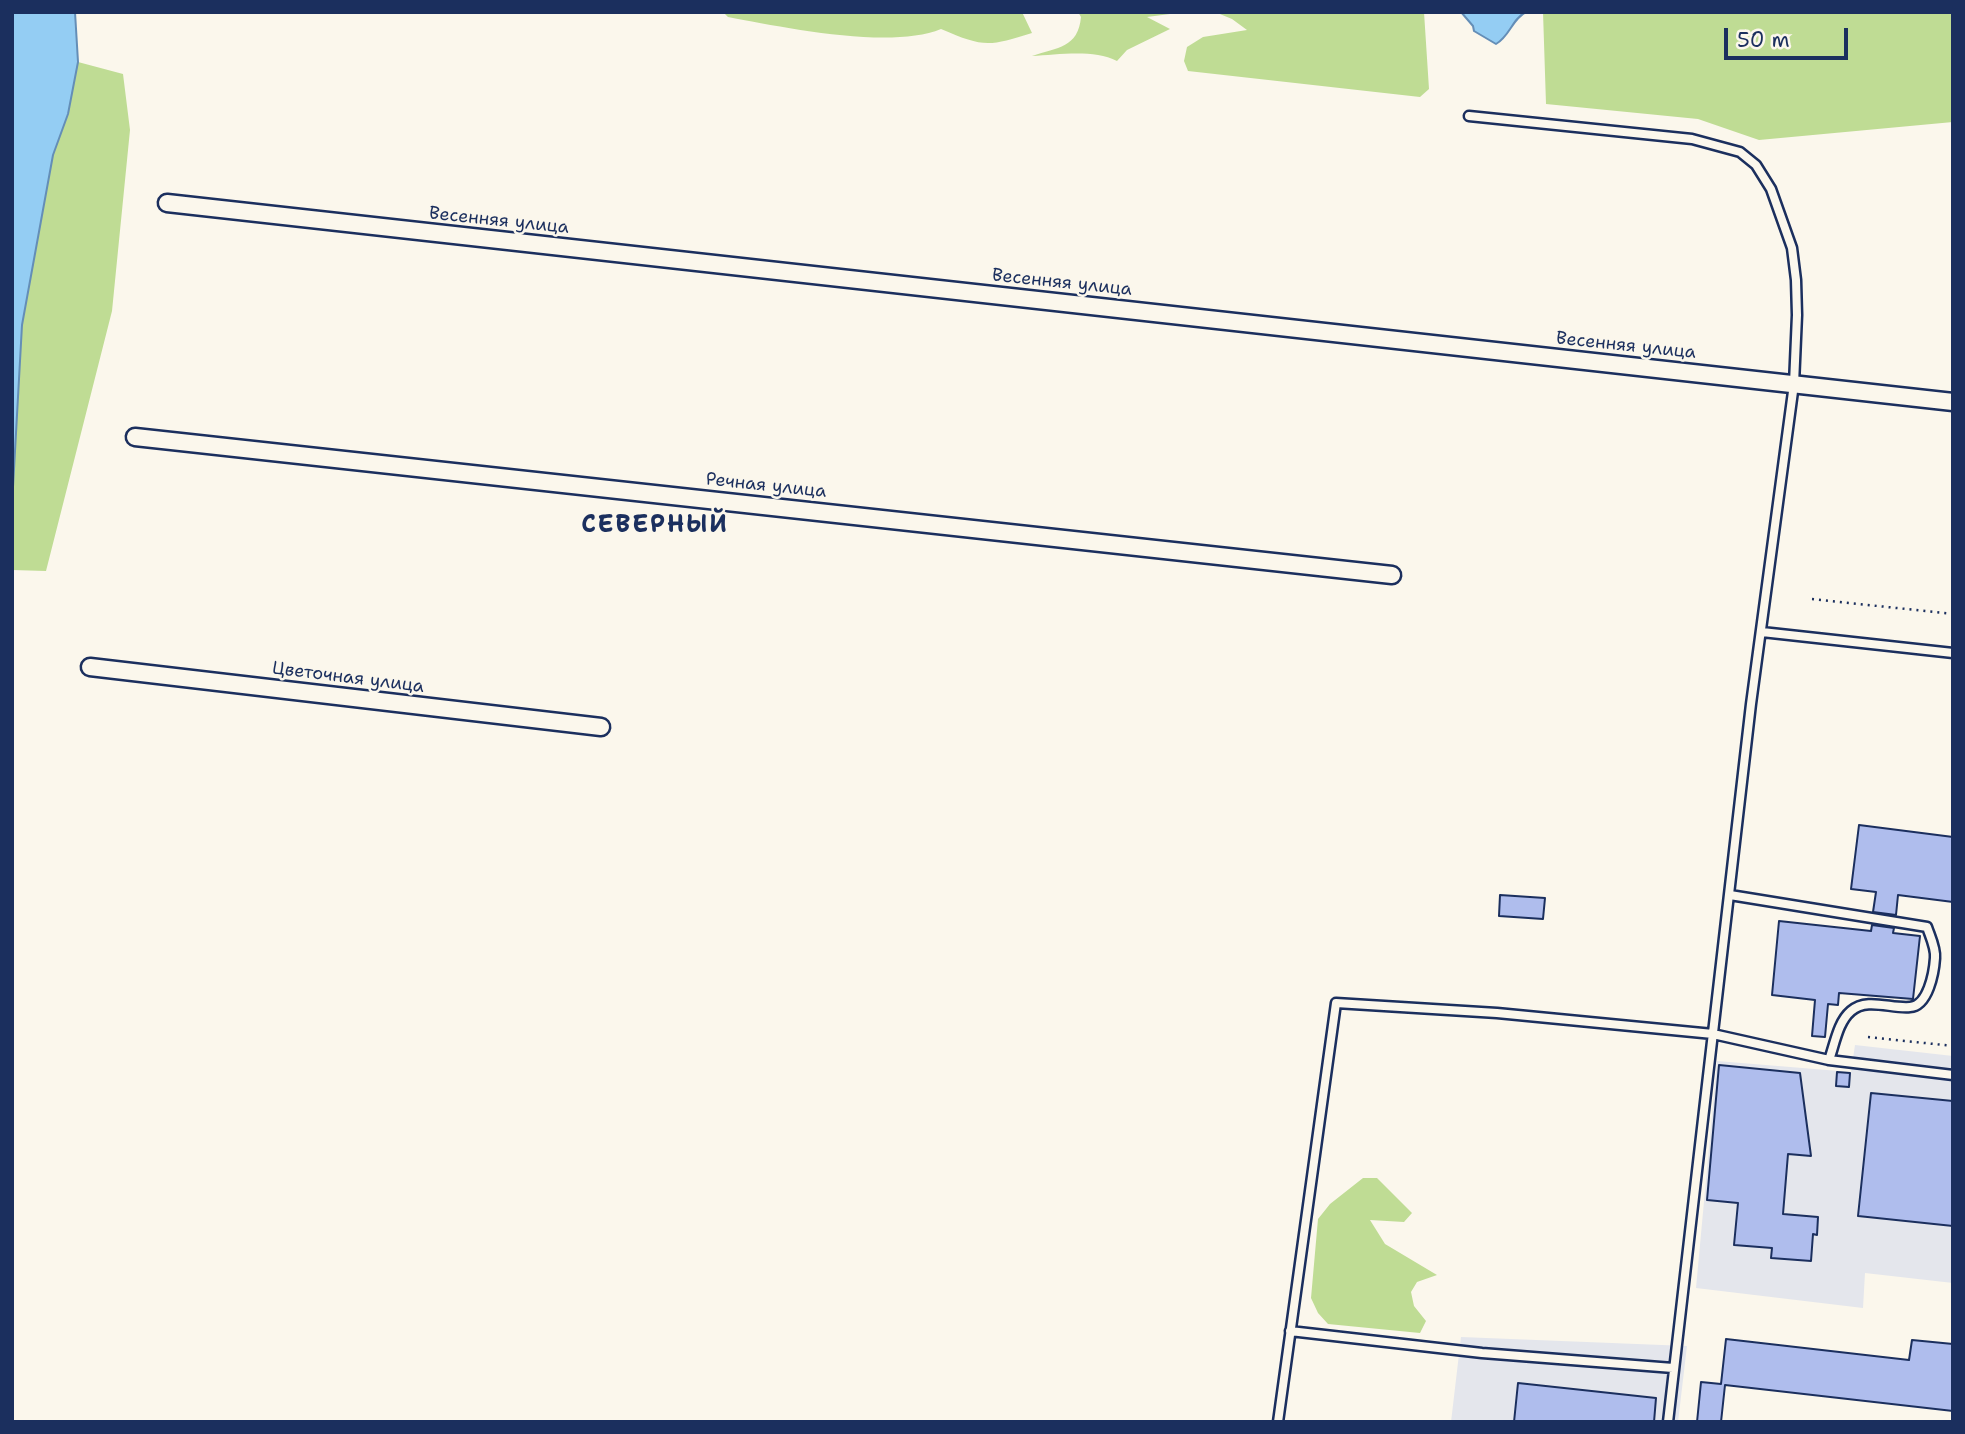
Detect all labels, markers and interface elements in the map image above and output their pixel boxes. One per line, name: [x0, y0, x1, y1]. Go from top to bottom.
scale bar: [1727, 14, 1851, 58]
text: 50 m: [1737, 26, 1790, 54]
street label: Весенняя улица: [428, 203, 570, 239]
street label: Весенняя улица: [991, 265, 1133, 301]
street label: Весенняя улица: [1555, 328, 1697, 364]
street label: Речная улица: [705, 469, 827, 503]
district label: СЕВЕРНЫЙ: [582, 512, 728, 540]
street label: Цветочная улица: [271, 658, 425, 698]

